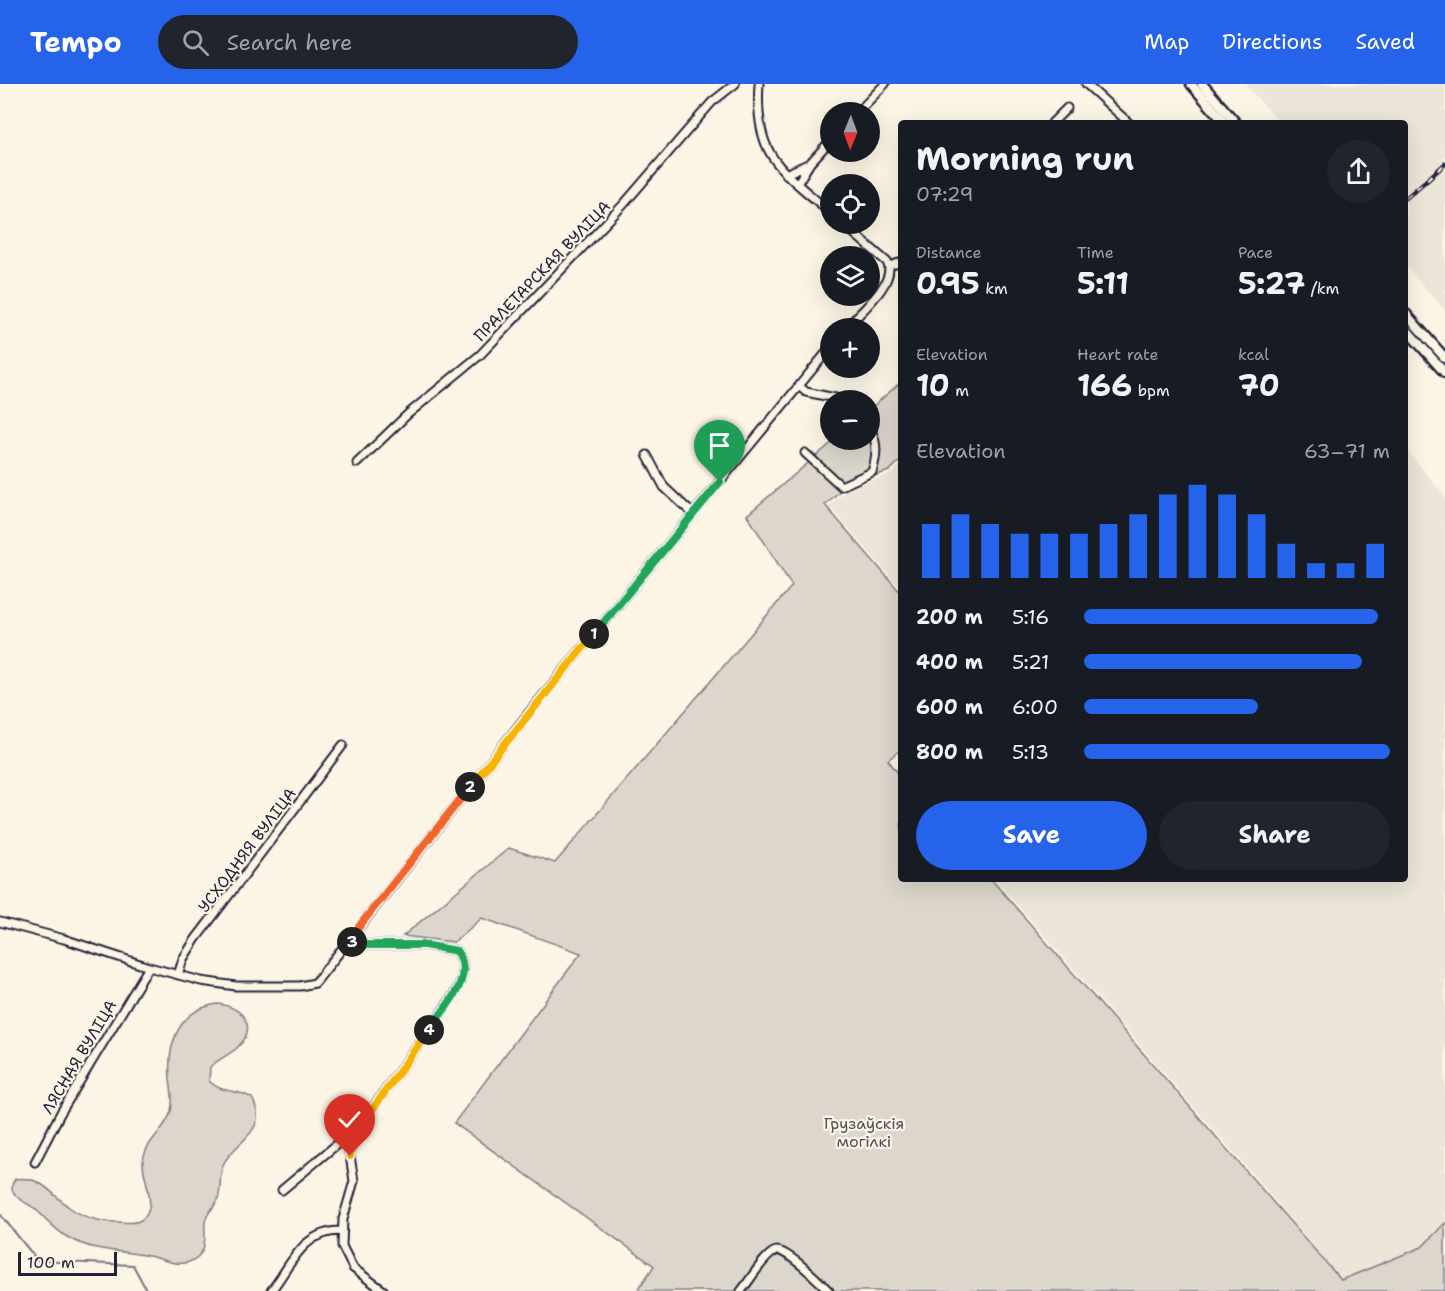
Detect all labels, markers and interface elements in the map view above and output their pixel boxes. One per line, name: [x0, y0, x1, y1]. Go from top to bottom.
search box: [158, 15, 578, 69]
text: Tempo: [30, 23, 122, 61]
icon: search: [179, 26, 212, 59]
text: Search here: [227, 28, 352, 57]
text: Map: [1144, 28, 1189, 56]
text: Directions: [1222, 28, 1322, 56]
text: Saved: [1355, 28, 1415, 56]
north arrow: [820, 102, 880, 162]
map controls: [820, 102, 880, 450]
text: Morning run: [916, 136, 1134, 181]
button: share: [1327, 140, 1390, 203]
button: locate: [820, 174, 880, 234]
text: 07:29: [916, 181, 974, 207]
street label: ПРАЛЕТАРСКАЯ ВУЛІЦА: [469, 196, 615, 346]
text: Distance: [916, 242, 982, 263]
text: Time: [1077, 242, 1114, 263]
text: Pace: [1238, 242, 1273, 263]
button: layers: [820, 246, 880, 306]
text: 0.95: [916, 263, 980, 304]
text: 5:11: [1077, 263, 1129, 304]
text: 5:27: [1238, 263, 1305, 304]
text: km: [980, 278, 1008, 299]
text: /km: [1305, 278, 1339, 299]
button: +: [820, 318, 880, 378]
text: Elevation: [916, 344, 988, 365]
text: Heart rate: [1077, 344, 1159, 365]
text: kcal: [1238, 344, 1269, 365]
text: 10: [916, 365, 950, 406]
text: 166: [1077, 365, 1132, 406]
text: 70: [1238, 365, 1280, 406]
text: m: [950, 380, 969, 401]
text: bpm: [1132, 380, 1170, 401]
button: −: [820, 390, 880, 450]
pin: [694, 420, 745, 482]
icon: arrive: [703, 429, 736, 462]
text: Elevation: [916, 438, 1006, 464]
text: 63–71 m: [1304, 438, 1390, 464]
text: 200 m: [916, 604, 983, 630]
text: 5:16: [1012, 604, 1049, 630]
pin: 1: [579, 619, 609, 649]
text: 1: [590, 623, 598, 644]
text: 400 m: [916, 649, 983, 675]
text: 5:21: [1012, 649, 1049, 675]
text: 600 m: [916, 694, 983, 720]
text: 6:00: [1012, 694, 1058, 720]
text: 800 m: [916, 739, 983, 765]
text: 5:13: [1012, 739, 1049, 765]
pin: 2: [455, 772, 485, 802]
text: 2: [464, 776, 476, 797]
street label: УСХОДНЯЯ ВУЛІЦА: [193, 784, 301, 916]
button: Save: [916, 801, 1147, 870]
button: Share: [1159, 801, 1390, 870]
pin: 3: [337, 927, 367, 957]
text: 3: [346, 931, 358, 952]
street label: ЛЯСНАЯ ВУЛІЦА: [37, 996, 121, 1118]
pin: 4: [414, 1015, 444, 1045]
text: 4: [423, 1019, 435, 1040]
pin: [324, 1094, 375, 1156]
icon: check: [333, 1103, 366, 1136]
park label: Грузаўскія могілкі: [824, 1113, 904, 1152]
scale bar: [18, 1249, 117, 1276]
text: 100 m: [27, 1252, 75, 1273]

